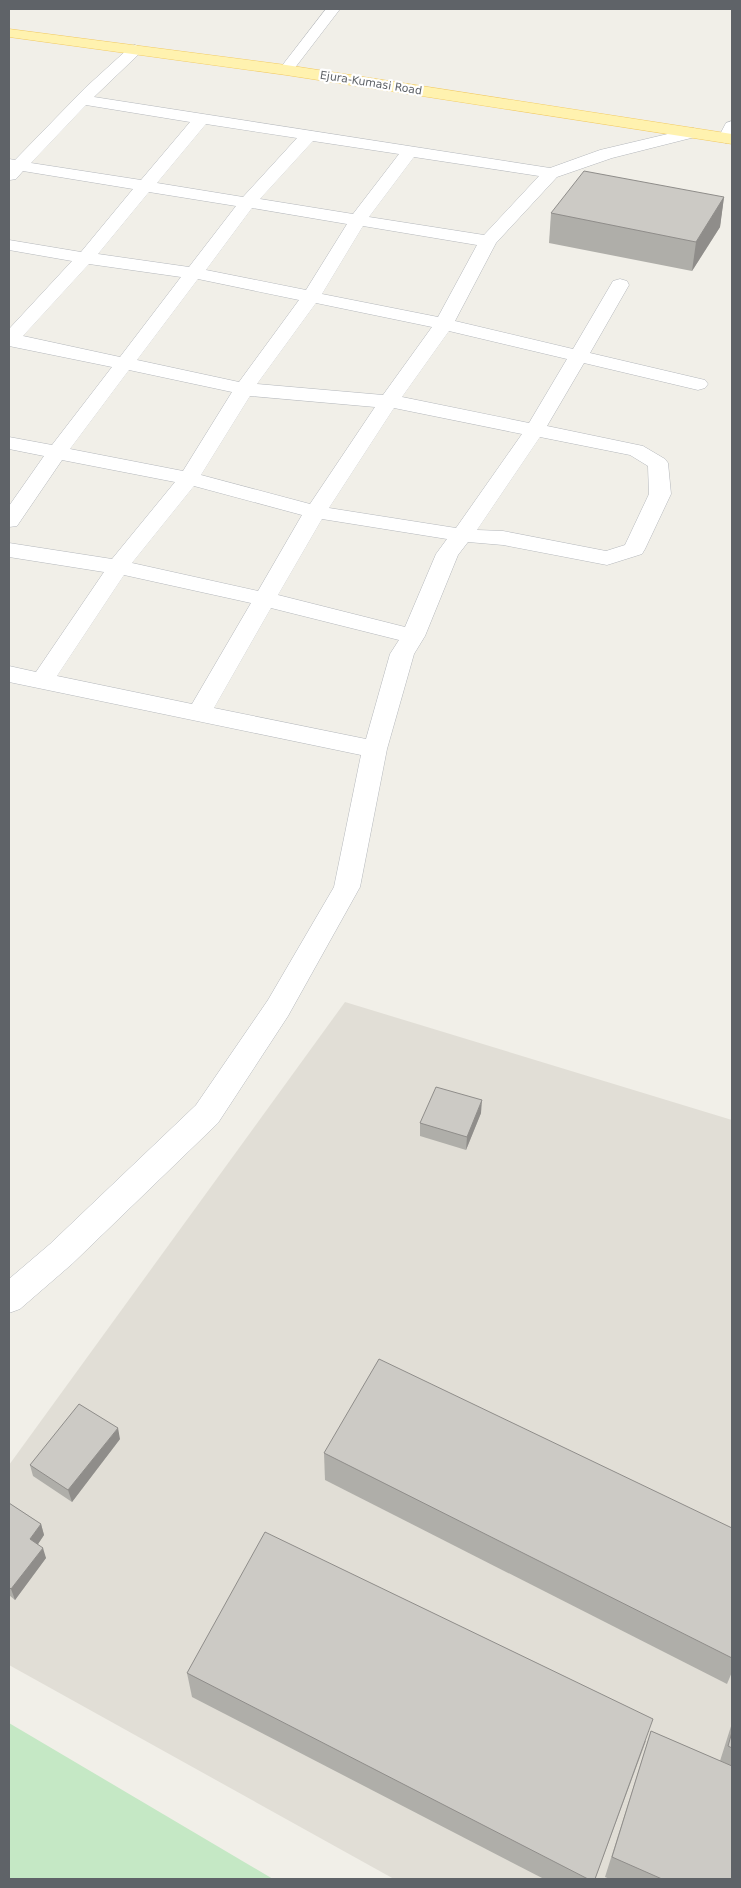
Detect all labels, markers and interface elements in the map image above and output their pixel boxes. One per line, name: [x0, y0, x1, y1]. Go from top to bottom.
street label: Ejura-Kumasi Road: [319, 69, 423, 97]

